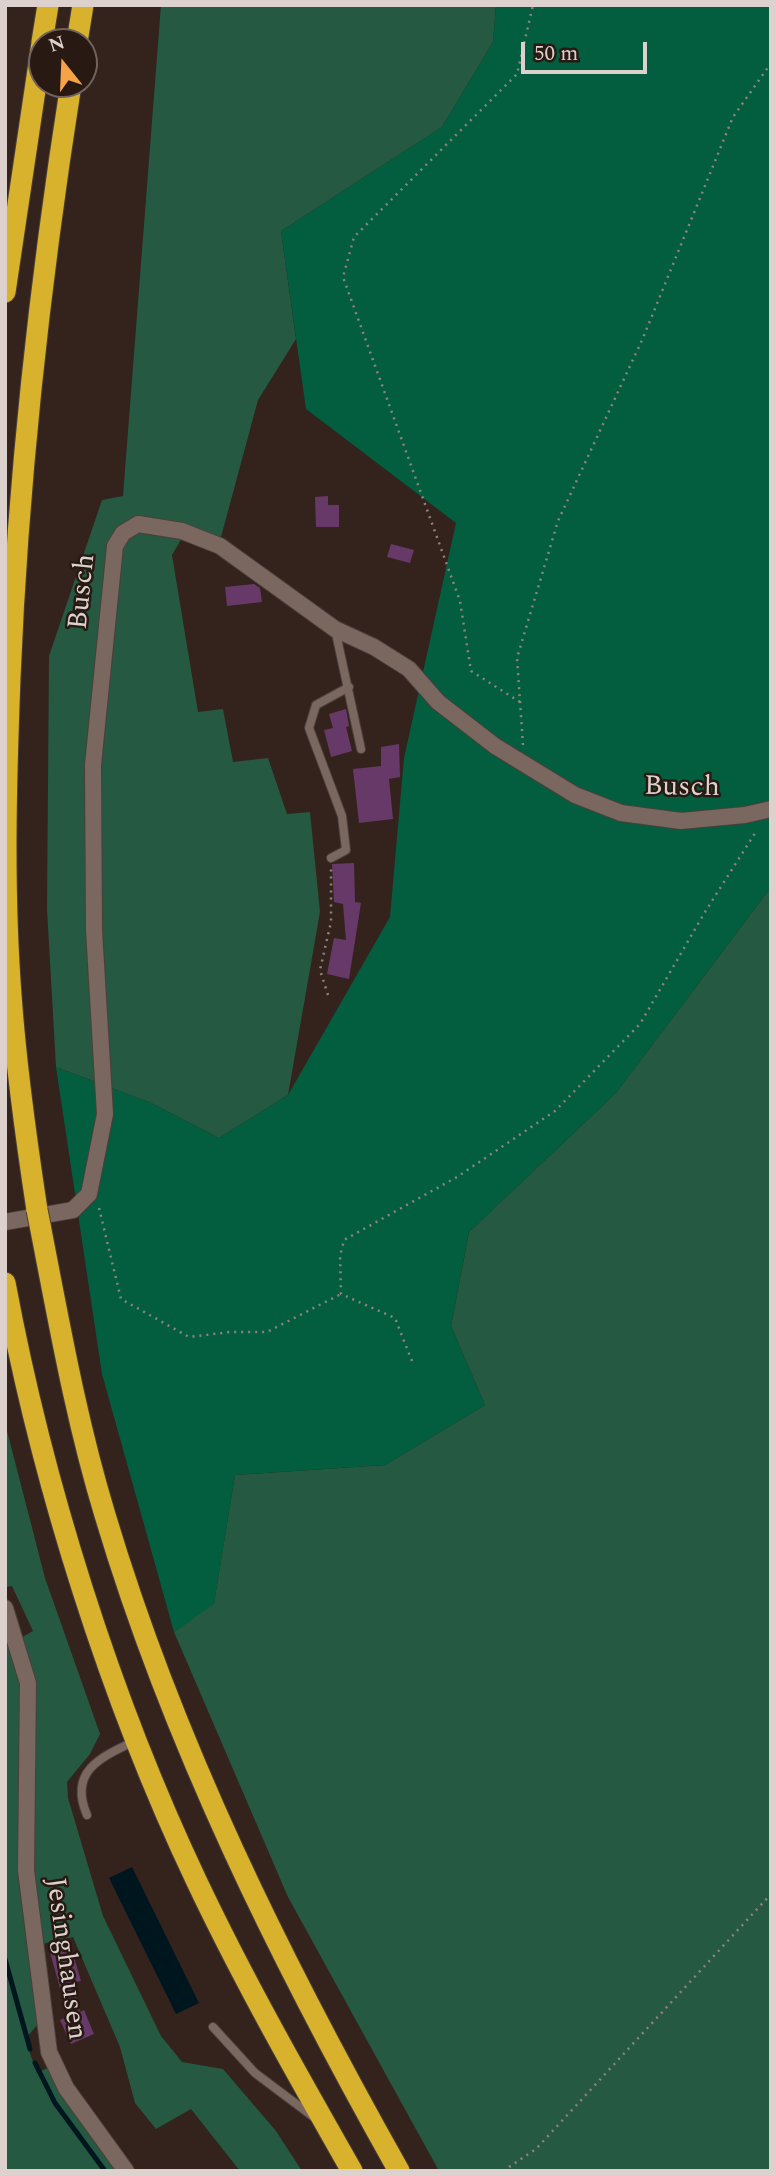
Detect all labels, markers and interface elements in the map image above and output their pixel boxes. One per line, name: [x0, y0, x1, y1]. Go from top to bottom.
north arrow: [28, 28, 98, 98]
text: N: [45, 28, 69, 61]
scale bar: [524, 28, 650, 72]
text: 50 m: [534, 38, 578, 70]
street label: Busch: [63, 552, 105, 632]
street label: Busch: [644, 772, 720, 806]
street label: Jesinghausen: [36, 1876, 92, 2042]

